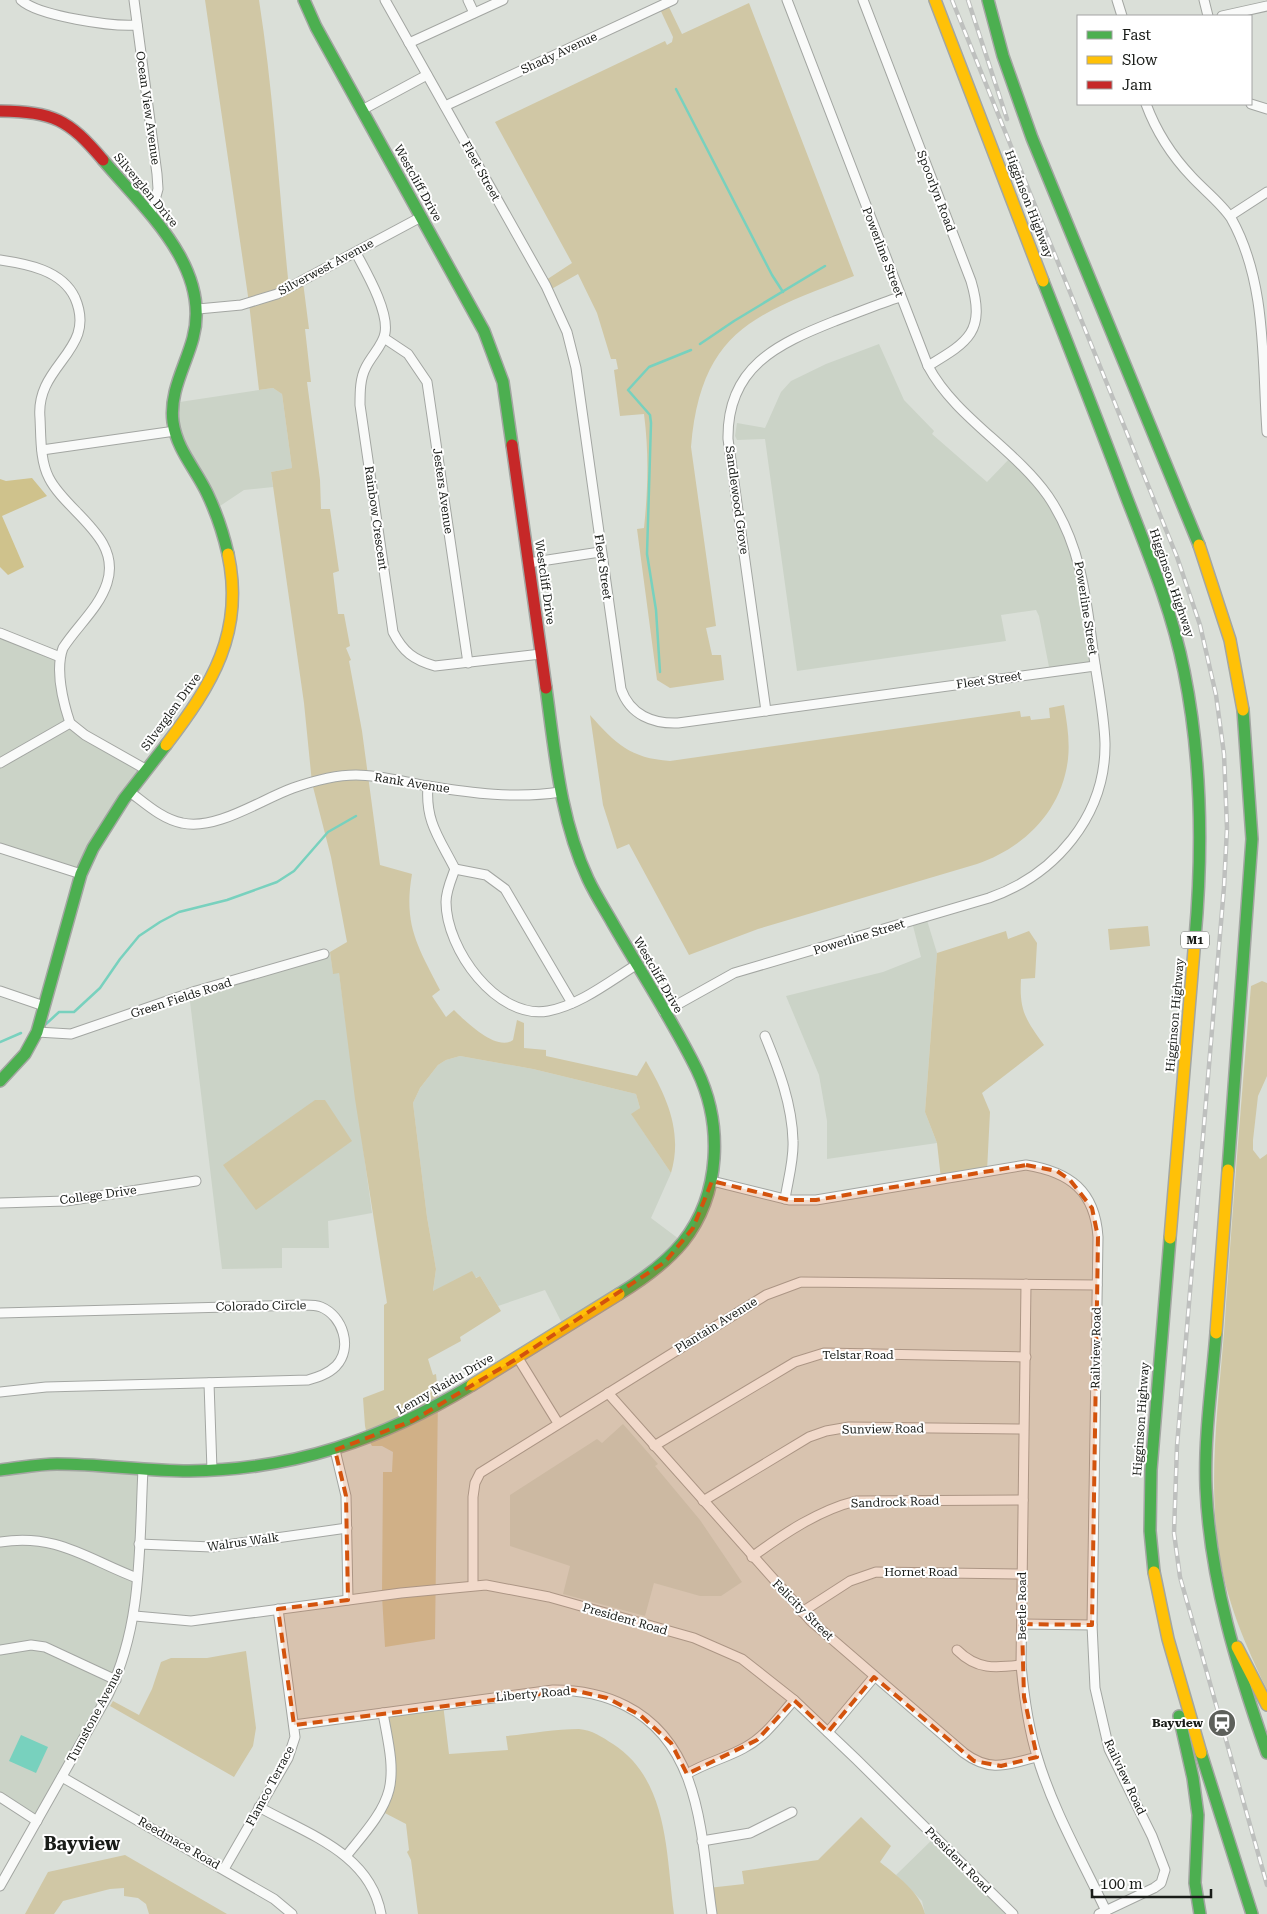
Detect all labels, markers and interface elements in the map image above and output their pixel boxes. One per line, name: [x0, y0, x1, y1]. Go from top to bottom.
legend: [1077, 15, 1252, 105]
text: Fast: [1122, 26, 1152, 44]
street label: Shady Avenue: [519, 29, 600, 77]
street label: Ocean View Avenue: [133, 50, 163, 166]
text: Slow: [1122, 51, 1158, 69]
text: Jam: [1122, 76, 1152, 94]
street label: Fleet Street: [459, 139, 503, 204]
street label: Westcliff Drive: [391, 142, 445, 224]
street label: Spoorlyn Road: [914, 148, 958, 234]
street label: Higginson Highway: [1002, 148, 1056, 261]
street label: Silverglen Drive: [111, 150, 181, 230]
street label: Powerline Street: [859, 205, 907, 299]
street label: Silverwest Avenue: [276, 236, 376, 298]
street label: Sandlewood Grove: [722, 445, 752, 556]
street label: Jesters Avenue: [430, 447, 456, 535]
street label: Rainbow Crescent: [362, 465, 390, 572]
street label: Higginson Highway: [1147, 527, 1198, 640]
street label: Fleet Street: [591, 533, 615, 601]
street label: Westcliff Drive: [532, 539, 558, 626]
street label: Powerline Street: [1072, 560, 1100, 657]
street label: Fleet Street: [955, 668, 1023, 692]
street label: Silverglen Drive: [138, 670, 204, 753]
street label: Rank Avenue: [373, 770, 451, 796]
street label: Powerline Street: [811, 916, 907, 958]
road number: M1: [1181, 932, 1209, 948]
street label: Westcliff Drive: [631, 934, 686, 1016]
street label: Higginson Highway: [1163, 957, 1187, 1073]
street label: Green Fields Road: [129, 975, 234, 1021]
street label: College Drive: [59, 1183, 138, 1207]
street label: Plantain Avenue: [672, 1294, 760, 1356]
street label: Colorado Circle: [215, 1298, 307, 1314]
street label: Railview Road: [1088, 1307, 1104, 1389]
street label: Telstar Road: [822, 1348, 894, 1362]
street label: Lenny Naidu Drive: [394, 1351, 496, 1417]
street label: Higginson Highway: [1130, 1361, 1152, 1476]
street label: Sunview Road: [842, 1421, 925, 1437]
street label: Sandrock Road: [851, 1493, 940, 1511]
street label: Walrus Walk: [206, 1530, 280, 1554]
street label: Hornet Road: [884, 1565, 958, 1579]
street label: Beetle Road: [1015, 1571, 1029, 1640]
street label: Felicity Street: [770, 1577, 837, 1644]
street label: President Road: [581, 1600, 669, 1638]
street label: Turnstone Avenue: [64, 1665, 126, 1765]
street label: Liberty Road: [495, 1684, 571, 1704]
station icon: Bayview: [1207, 1708, 1237, 1738]
place label: Bayview: [1152, 1716, 1204, 1730]
street label: Railview Road: [1101, 1737, 1149, 1817]
street label: Flamco Terrace: [243, 1743, 297, 1828]
street label: Reedmace Road: [136, 1814, 223, 1872]
street label: President Road: [922, 1824, 994, 1896]
district label: Bayview: [44, 1833, 121, 1854]
scale bar: [1092, 1866, 1211, 1898]
text: 100 m: [1100, 1875, 1143, 1893]

